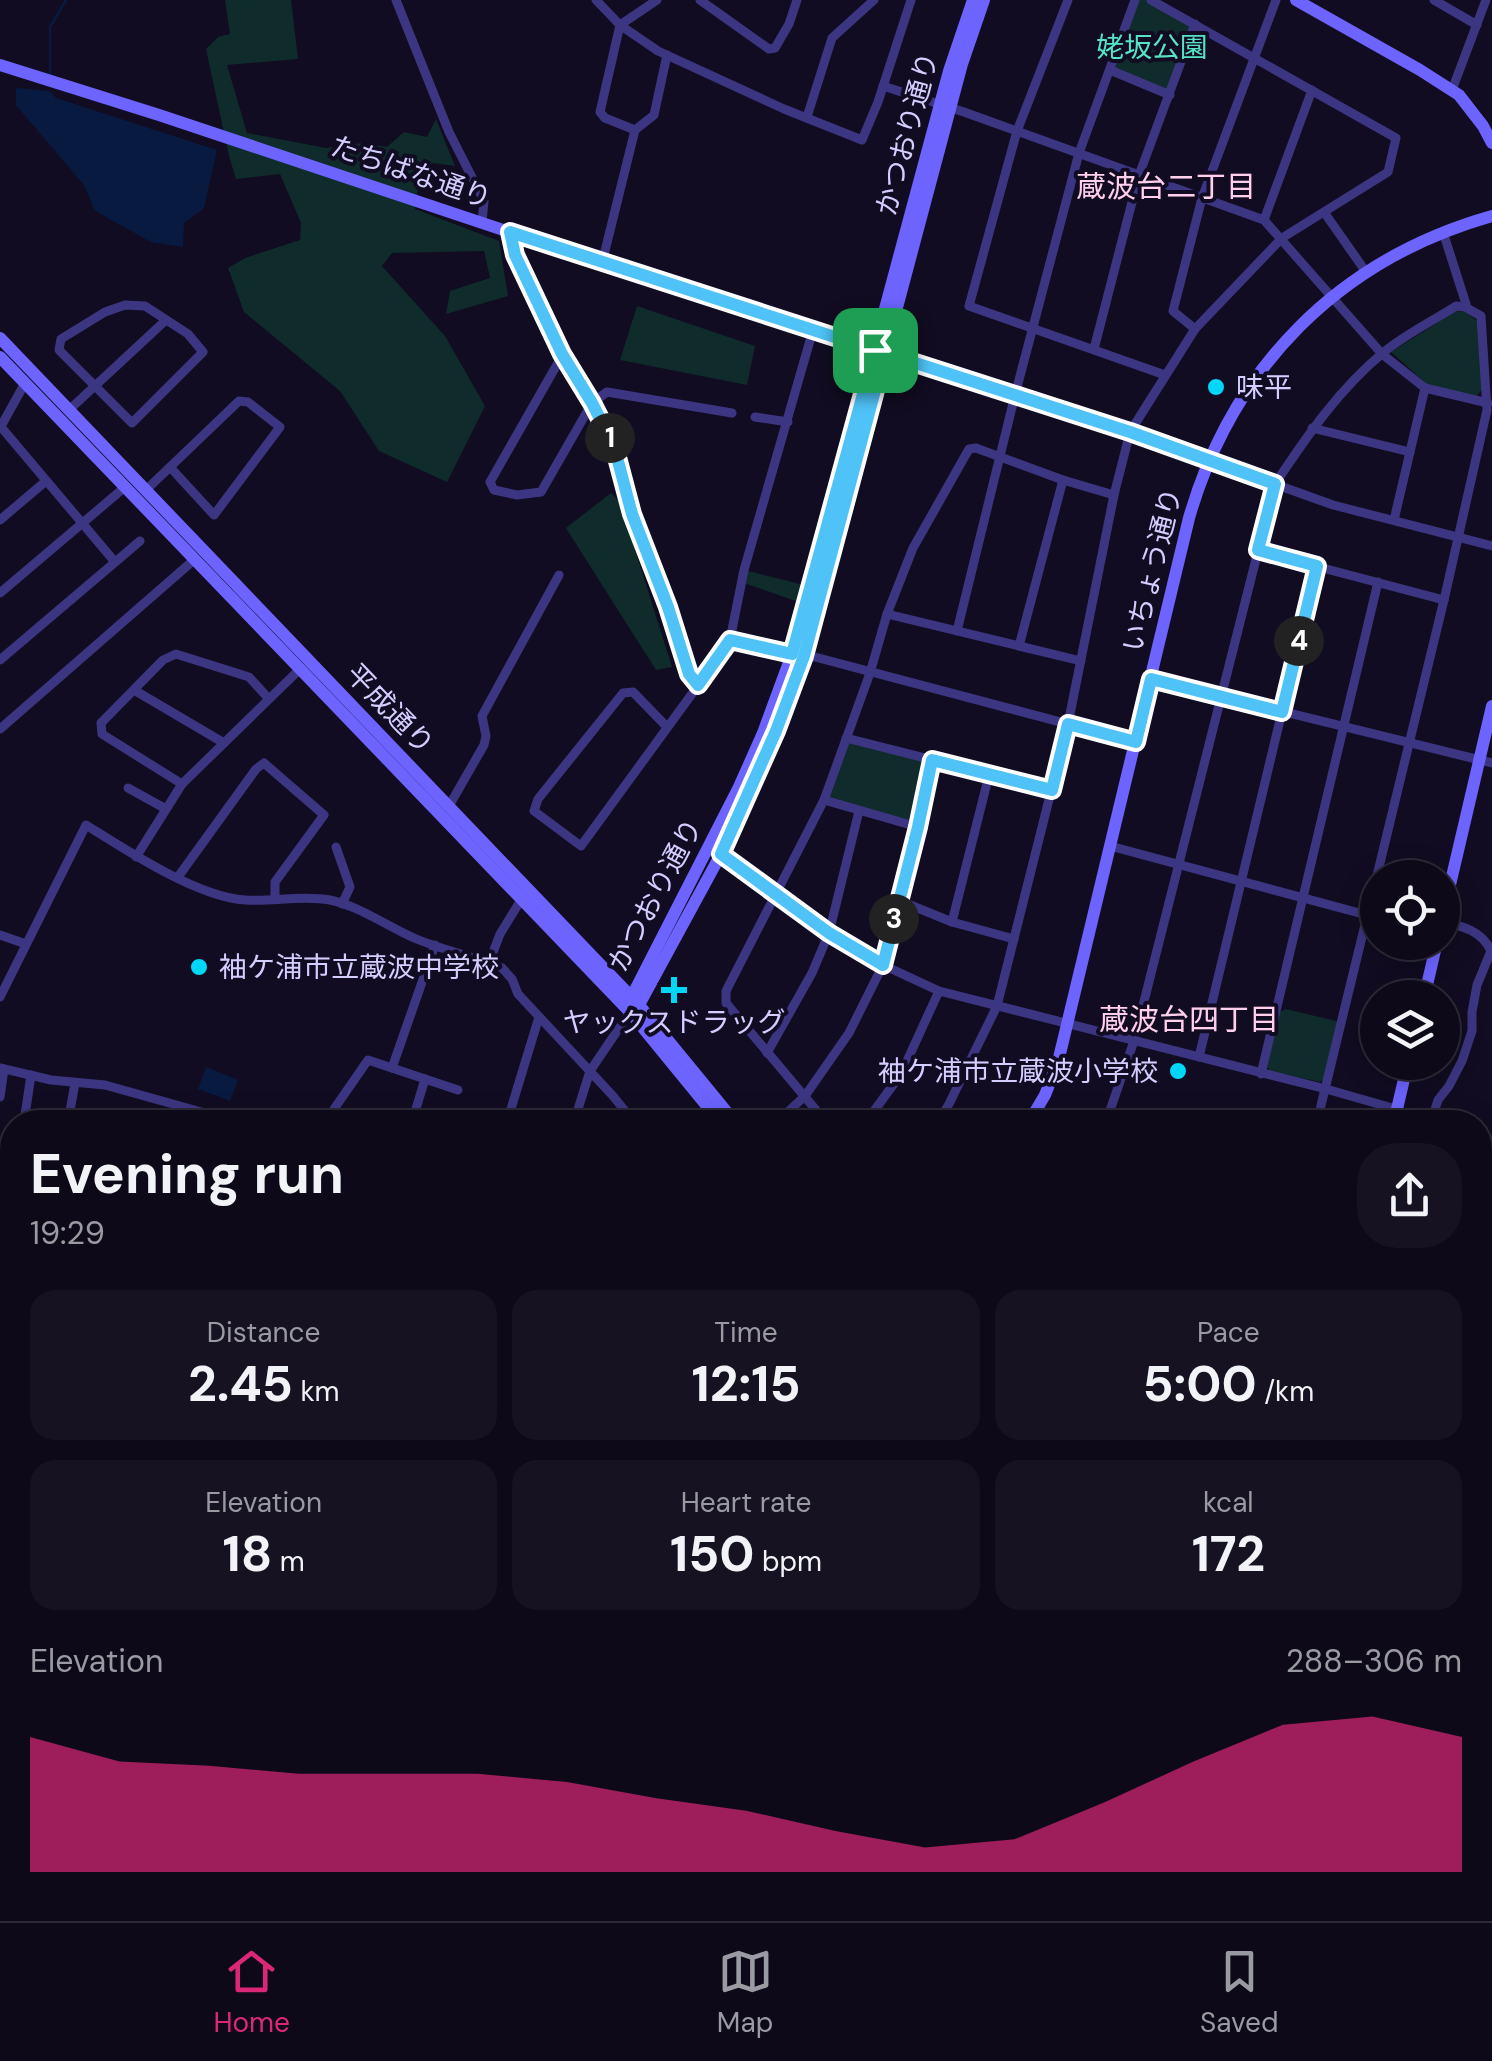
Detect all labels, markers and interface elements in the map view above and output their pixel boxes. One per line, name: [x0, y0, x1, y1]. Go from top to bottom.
park label: 姥坂公園: [1096, 29, 1208, 66]
street label: かつおり通り: [867, 48, 947, 220]
street label: たちばな通り: [326, 127, 496, 217]
district label: 蔵波台二丁目: [1076, 167, 1256, 206]
pin: [833, 308, 918, 393]
icon: arrive: [848, 323, 903, 378]
place label: 味平: [1236, 369, 1292, 406]
marker: 味平: [1205, 376, 1227, 398]
pin: 1: [585, 413, 635, 463]
text: 1: [605, 419, 615, 456]
street label: いちょう通り: [1114, 484, 1190, 656]
pin: 4: [1274, 616, 1324, 666]
text: 4: [1290, 622, 1308, 659]
street label: 平成通り: [338, 656, 442, 762]
street label: かつおり通り: [599, 812, 711, 978]
map controls: [1360, 860, 1460, 1080]
button: locate: [1360, 860, 1460, 960]
pin: 3: [869, 894, 919, 944]
text: 3: [886, 900, 902, 937]
place label: 袖ケ浦市立蔵波中学校: [219, 949, 499, 986]
marker: 袖ケ浦市立蔵波中学校: [188, 956, 210, 978]
marker: ヤックスドラッグ: [663, 979, 685, 1001]
button: layers: [1360, 980, 1460, 1080]
district label: 蔵波台四丁目: [1099, 1000, 1279, 1039]
place label: ヤックスドラッグ: [562, 1004, 786, 1041]
place label: 袖ケ浦市立蔵波小学校: [878, 1053, 1158, 1090]
marker: 袖ケ浦市立蔵波小学校: [1167, 1060, 1189, 1082]
text: Evening run: [30, 1138, 344, 1210]
button: share: [1357, 1143, 1462, 1248]
text: 19:29: [30, 1212, 105, 1254]
text: Distance: [207, 1314, 320, 1351]
text: Time: [714, 1314, 778, 1351]
text: Pace: [1197, 1314, 1260, 1351]
text: 2.45: [188, 1351, 293, 1417]
text: 12:15: [691, 1351, 801, 1417]
text: 5:00: [1142, 1351, 1257, 1417]
text: km: [293, 1373, 339, 1410]
text: /km: [1257, 1373, 1314, 1410]
text: Elevation: [205, 1484, 322, 1521]
text: Heart rate: [681, 1484, 811, 1521]
text: kcal: [1203, 1484, 1254, 1521]
text: 18: [223, 1521, 272, 1587]
text: 150: [670, 1521, 755, 1587]
text: 172: [1192, 1521, 1265, 1587]
text: m: [272, 1543, 305, 1580]
text: bpm: [755, 1543, 822, 1580]
text: Elevation: [30, 1640, 163, 1682]
text: 288–306 m: [1286, 1640, 1462, 1682]
tab: Home: [213, 1944, 290, 2041]
tab: Map: [717, 1944, 773, 2041]
tab: Saved: [1200, 1944, 1279, 2041]

